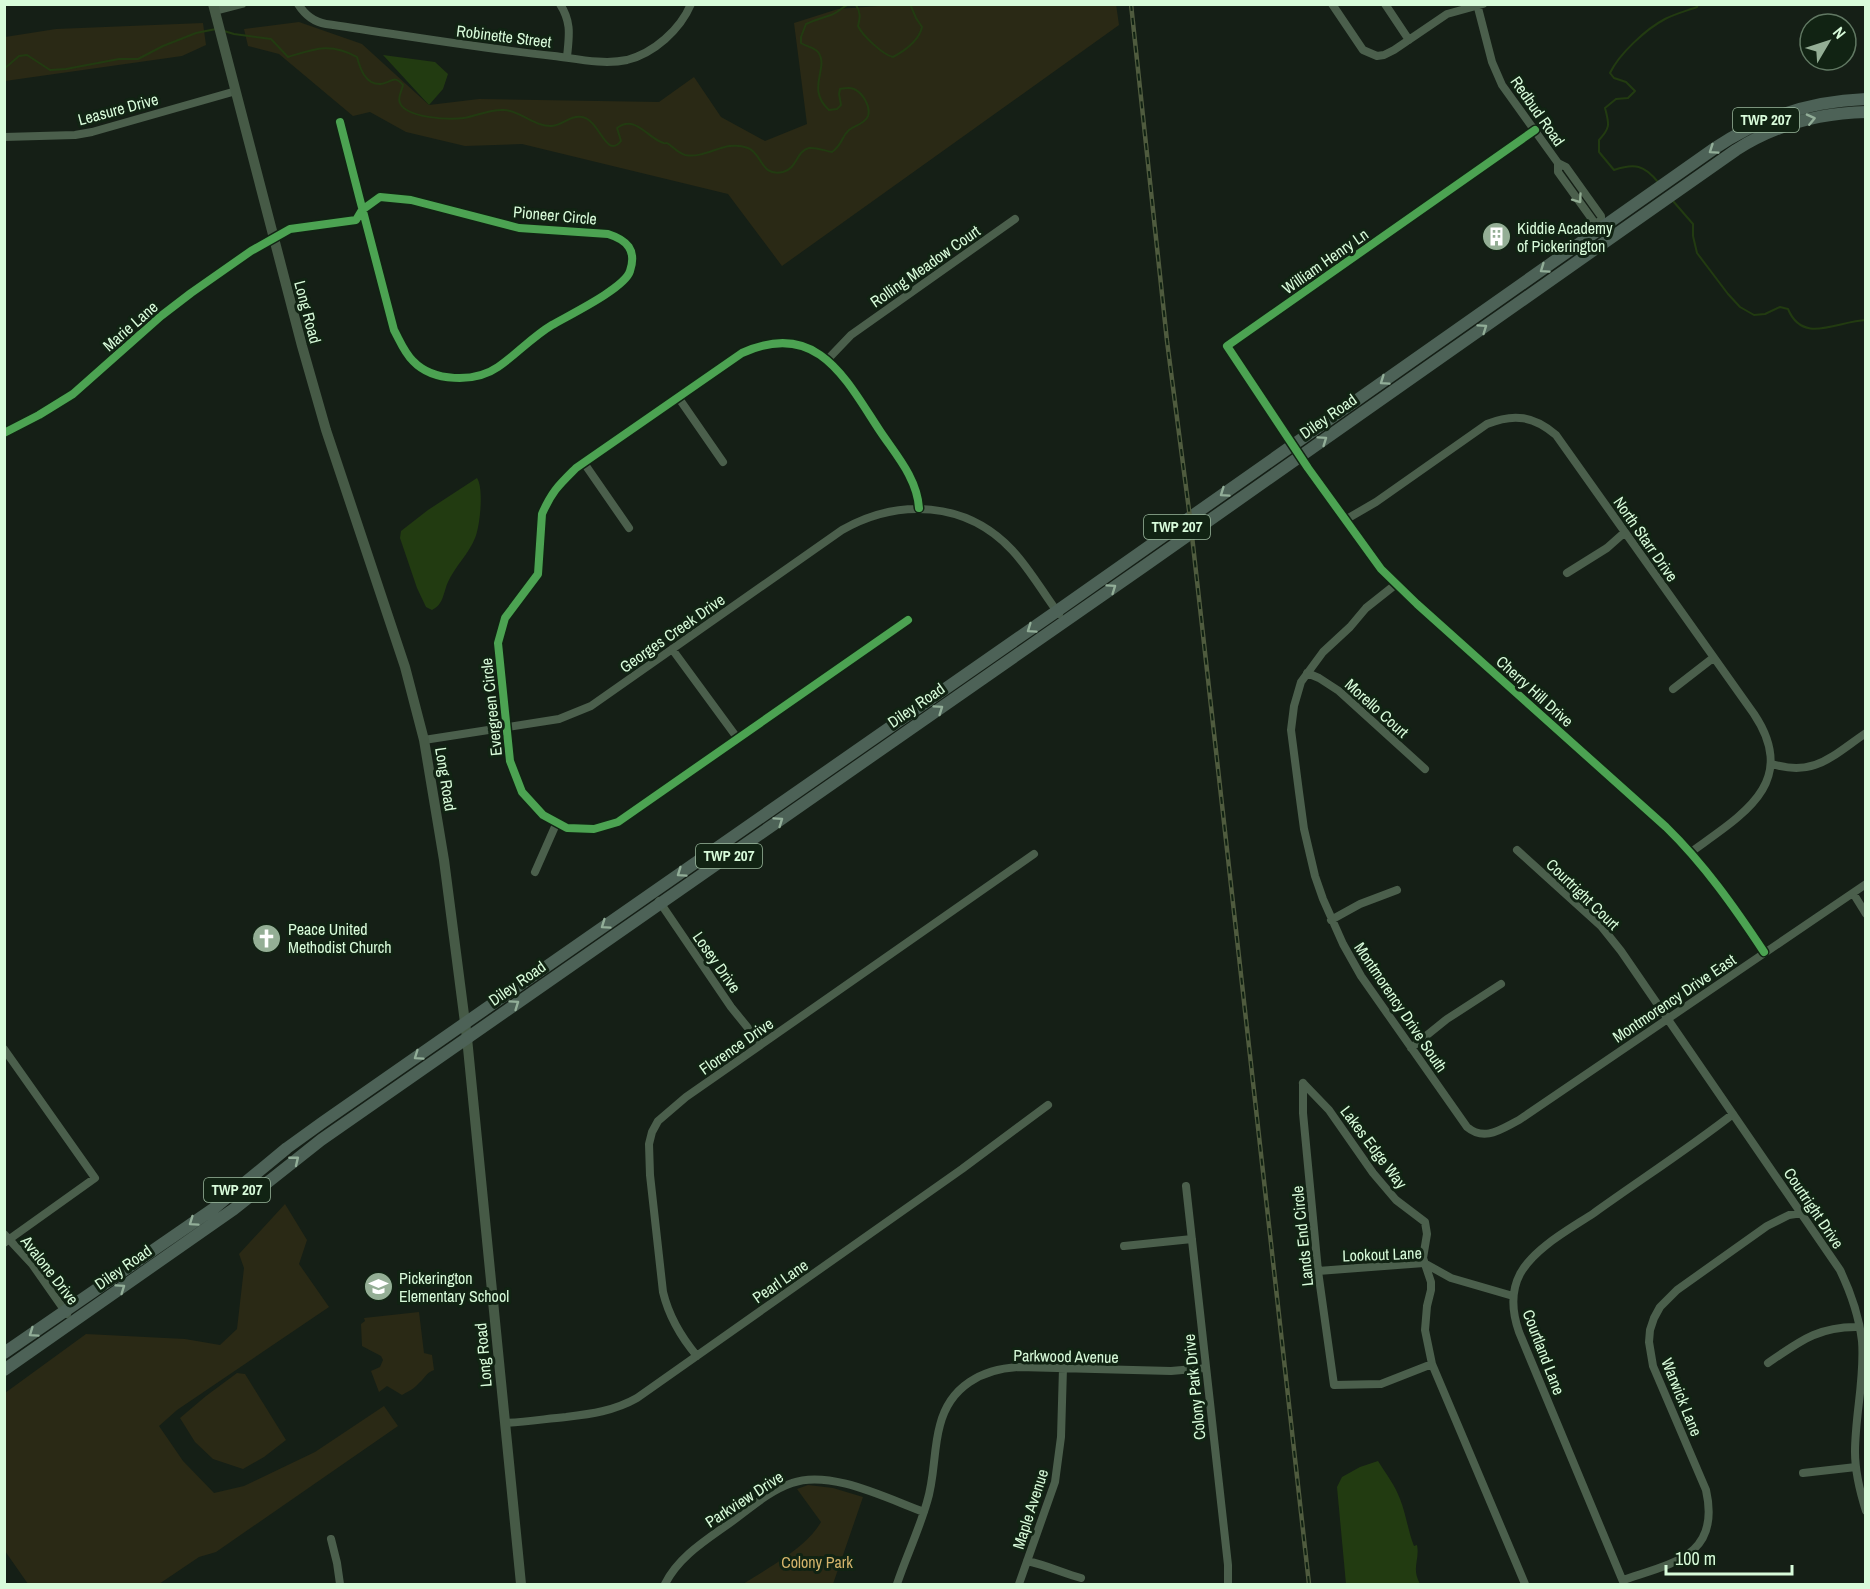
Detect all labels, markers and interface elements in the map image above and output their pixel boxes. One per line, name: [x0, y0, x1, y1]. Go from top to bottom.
north arrow: [1798, 12, 1858, 72]
street label: Robinette Street: [455, 19, 553, 53]
text: N: [1828, 22, 1851, 43]
street label: Redbud Road: [1506, 72, 1570, 150]
street label: Leasure Drive: [75, 88, 161, 130]
road number: TWP 207: [1733, 108, 1799, 132]
one-way arrow: [1805, 113, 1815, 126]
one-way arrow: [1708, 143, 1719, 154]
one-way arrow: [1570, 193, 1581, 204]
street label: Pioneer Circle: [512, 200, 598, 230]
place label: Kiddie Academy of Pickerington: [1517, 217, 1613, 257]
street label: Rolling Meadow Court: [866, 220, 985, 312]
building icon: Kiddie Academy of Pickerington: [1480, 221, 1512, 253]
street label: William Henry Ln: [1277, 223, 1373, 299]
one-way arrow: [1539, 262, 1550, 273]
street label: Long Road: [289, 278, 327, 346]
street label: Marie Lane: [98, 296, 162, 356]
one-way arrow: [1476, 324, 1487, 335]
one-way arrow: [1380, 374, 1391, 385]
street label: Diley Road: [1295, 388, 1361, 444]
one-way arrow: [1317, 436, 1328, 447]
one-way arrow: [1220, 486, 1231, 497]
street label: North Starr Drive: [1609, 492, 1683, 586]
road number: TWP 207: [1144, 515, 1210, 539]
one-way arrow: [1106, 584, 1117, 595]
street label: Georges Creek Drive: [615, 588, 729, 678]
one-way arrow: [1026, 622, 1037, 633]
street label: Cherry Hill Drive: [1492, 650, 1578, 732]
street label: Evergreen Circle: [475, 657, 507, 757]
street label: Morello Court: [1340, 673, 1414, 743]
street label: Diley Road: [883, 677, 949, 733]
one-way arrow: [932, 705, 943, 716]
street label: Long Road: [430, 746, 462, 812]
one-way arrow: [772, 817, 783, 828]
road number: TWP 207: [696, 844, 762, 868]
street label: Courtright Court: [1542, 853, 1625, 935]
one-way arrow: [677, 866, 688, 877]
place label: Peace United Methodist Church: [288, 918, 392, 958]
one-way arrow: [601, 918, 612, 929]
church icon: Peace United Methodist Church: [251, 922, 283, 954]
street label: Losey Drive: [688, 927, 746, 997]
street label: Montmorency Drive South: [1349, 938, 1453, 1076]
street label: Montmorency Drive East: [1608, 948, 1740, 1047]
street label: Diley Road: [484, 955, 550, 1011]
one-way arrow: [509, 1000, 520, 1011]
street label: Florence Drive: [694, 1012, 778, 1080]
one-way arrow: [413, 1049, 424, 1060]
street label: Lakes Edge Way: [1336, 1101, 1413, 1193]
one-way arrow: [288, 1156, 299, 1167]
street label: Courtright Drive: [1779, 1163, 1849, 1253]
road number: TWP 207: [204, 1178, 270, 1202]
street label: Lands End Circle: [1286, 1185, 1318, 1287]
one-way arrow: [189, 1215, 200, 1226]
street label: Avalone Drive: [15, 1230, 84, 1309]
street label: Diley Road: [90, 1239, 156, 1295]
street label: Lookout Lane: [1342, 1242, 1422, 1266]
street label: Pearl Lane: [748, 1254, 812, 1308]
place label: Pickerington Elementary School: [399, 1267, 509, 1307]
school or university icon: Pickerington Elementary School: [362, 1271, 394, 1303]
one-way arrow: [115, 1284, 126, 1295]
street label: Courtland Lane: [1518, 1306, 1570, 1398]
street label: Long Road: [469, 1322, 497, 1388]
one-way arrow: [29, 1326, 40, 1337]
street label: Colony Park Drive: [1177, 1333, 1211, 1441]
street label: Parkwood Avenue: [1013, 1344, 1119, 1368]
street label: Warwick Lane: [1656, 1355, 1708, 1439]
street label: Parkview Drive: [701, 1466, 787, 1532]
street label: Maple Avenue: [1007, 1466, 1053, 1552]
scale bar: [1666, 1538, 1792, 1576]
text: 100 m: [1675, 1546, 1716, 1571]
park label: Colony Park: [781, 1551, 853, 1573]

